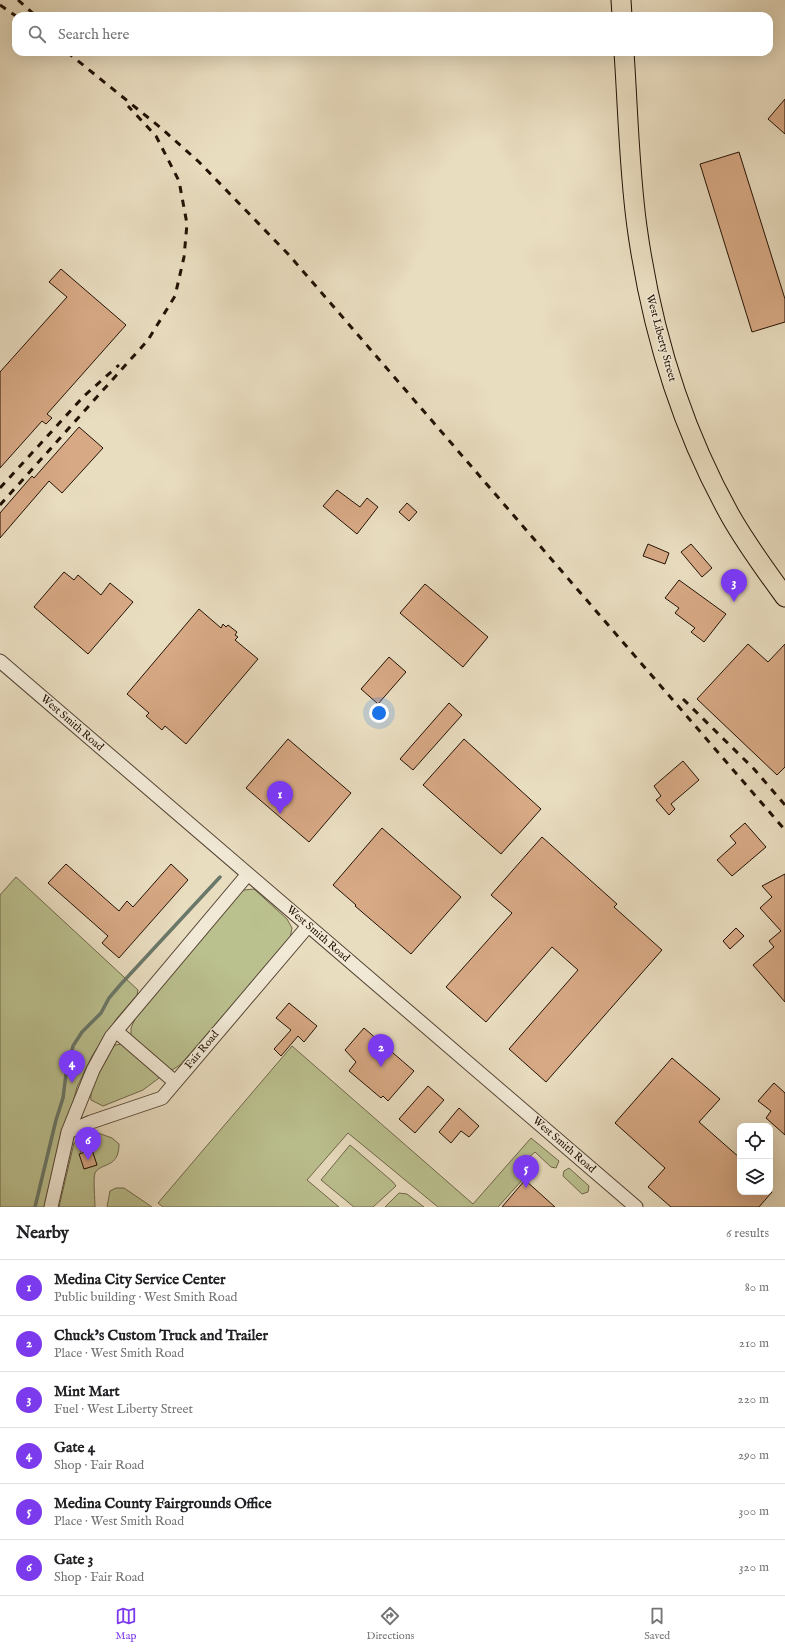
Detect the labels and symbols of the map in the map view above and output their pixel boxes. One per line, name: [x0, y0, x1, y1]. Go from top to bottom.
street label: West Liberty Street: [643, 293, 679, 383]
pin: 3: [721, 569, 747, 602]
street label: West Smith Road: [38, 692, 106, 754]
your location: [369, 703, 389, 723]
pin: 1: [267, 781, 293, 814]
street label: West Smith Road: [284, 903, 352, 965]
street label: Fair Road: [182, 1028, 222, 1072]
pin: 2: [368, 1034, 394, 1067]
pin: 4: [59, 1050, 85, 1083]
street label: West Smith Road: [530, 1114, 598, 1176]
pin: 6: [75, 1127, 101, 1160]
pin: 5: [513, 1155, 539, 1188]

